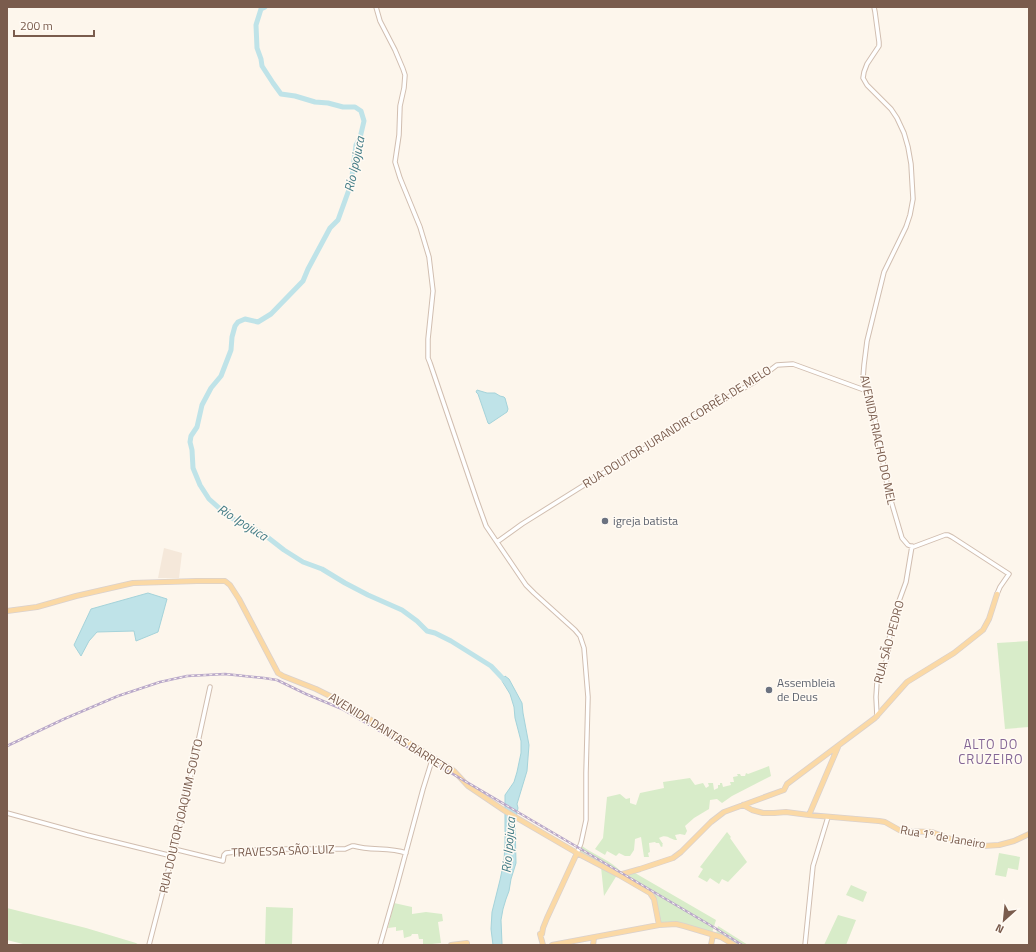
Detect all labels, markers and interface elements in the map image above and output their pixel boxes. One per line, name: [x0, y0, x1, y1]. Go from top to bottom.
scale bar: [14, 12, 94, 38]
text: 200 m: [20, 16, 53, 35]
water label: Rio Ipojuca: [338, 133, 370, 193]
street label: RUA DOUTOR JURANDIR CORRÊA DE MELO: [579, 360, 775, 493]
street label: AVENIDA RIACHO DO MEL: [855, 373, 902, 507]
water label: Rio Ipojuca: [214, 499, 273, 546]
place label: igreja batista: [613, 511, 678, 530]
marker: igreja batista: [600, 516, 610, 526]
street label: RUA SÃO PEDRO: [868, 598, 909, 686]
place label: Assembleia de Deus: [777, 673, 835, 706]
marker: Assembleia de Deus: [764, 685, 774, 695]
street label: AVENIDA DANTAS BARRETO: [325, 687, 457, 780]
district label: ALTO DO CRUZEIRO: [958, 734, 1024, 769]
street label: RUA DOUTOR JOAQUIM SOUTO: [153, 737, 208, 895]
water label: Rio Ipojuca: [496, 815, 521, 874]
street label: Rua 1º de Janeiro: [899, 820, 987, 853]
street label: TRAVESSA SÃO LUIZ: [231, 839, 335, 862]
north arrow: [984, 900, 1024, 940]
text: N: [992, 920, 1006, 938]

